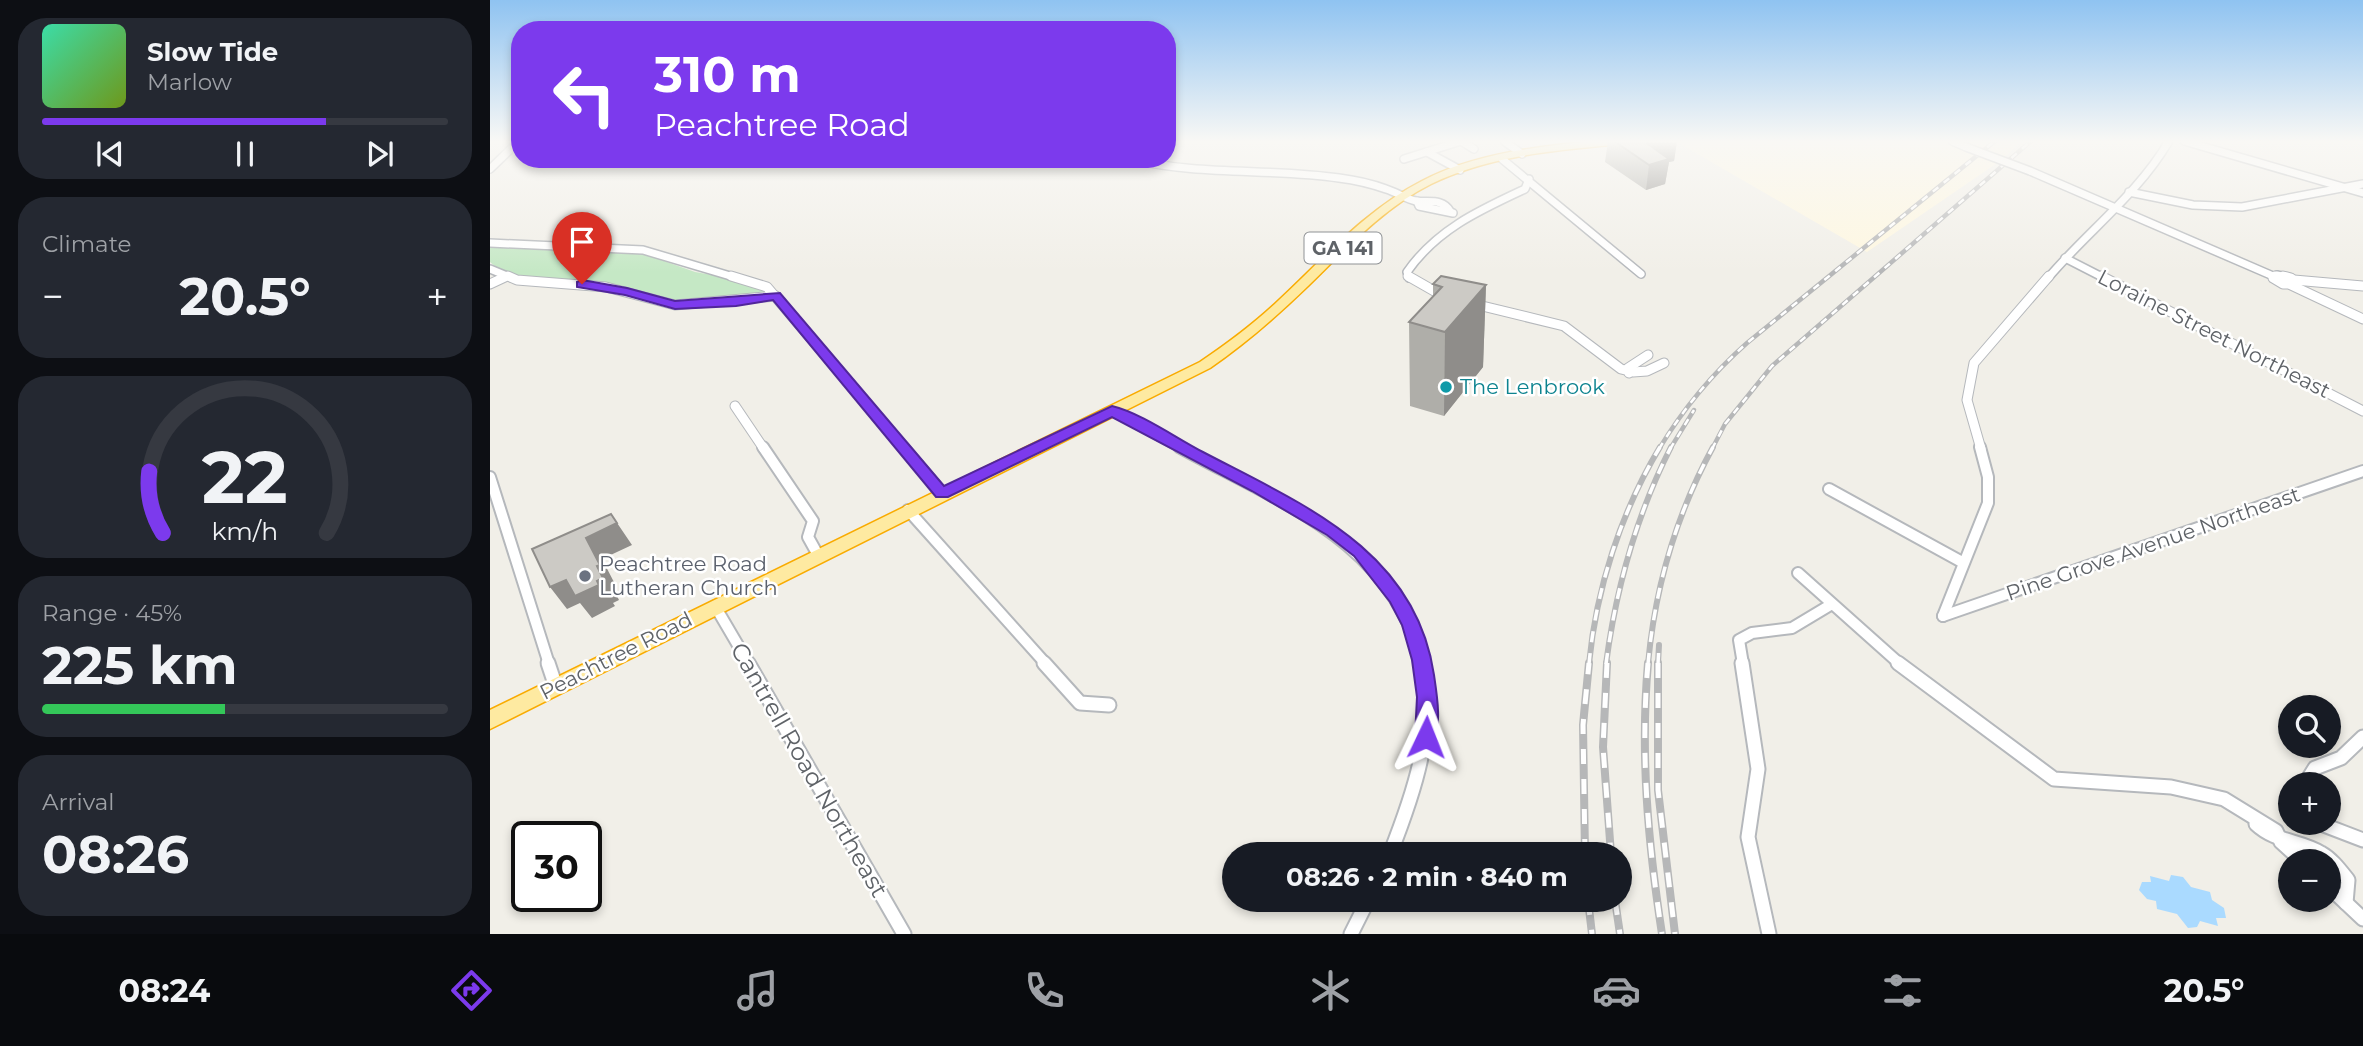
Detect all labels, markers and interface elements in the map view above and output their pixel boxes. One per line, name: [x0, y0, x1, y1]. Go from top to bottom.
text: Slow Tide: [147, 36, 278, 68]
text: 310 m: [654, 45, 801, 104]
icon: left: [539, 49, 630, 140]
text: Marlow: [147, 68, 232, 96]
text: Peachtree Road: [654, 105, 910, 144]
icon: previous: [91, 135, 129, 173]
icon: pause: [226, 135, 264, 173]
icon: next: [361, 135, 399, 173]
pin: [552, 212, 612, 284]
icon: arrive: [563, 223, 601, 261]
text: Climate: [42, 230, 131, 258]
road number: GA 141: [1304, 232, 1382, 264]
street label: Loraine Street Northeast: [2094, 264, 2335, 403]
text: 20.5°: [179, 265, 311, 328]
text: −: [42, 273, 64, 320]
text: +: [426, 273, 448, 320]
place label: The Lenbrook: [1460, 374, 1605, 399]
marker: The Lenbrook: [1438, 379, 1454, 395]
text: 22: [202, 433, 288, 521]
street label: Pine Grove Avenue Northeast: [2002, 481, 2303, 606]
text: km/h: [212, 516, 278, 546]
place label: Peachtree Road Lutheran Church: [599, 551, 778, 600]
marker: Peachtree Road Lutheran Church: [577, 568, 593, 584]
text: Range · 45%: [42, 599, 182, 627]
street label: Peachtree Road: [535, 606, 696, 705]
text: 225 km: [42, 634, 237, 697]
street label: Cantrell Road Northeast: [725, 637, 894, 902]
map controls: [2278, 695, 2341, 912]
button: search: [2278, 695, 2341, 758]
position arrow: [1389, 700, 1463, 774]
button: +: [2278, 772, 2341, 835]
text: Arrival: [42, 788, 115, 816]
speed limit sign: 30: [511, 821, 602, 912]
text: 08:26: [42, 823, 189, 886]
button: −: [2278, 849, 2341, 912]
text: 08:26 · 2 min · 840 m: [1286, 861, 1568, 893]
icon: directions: [447, 966, 496, 1015]
icon: music: [733, 966, 782, 1015]
icon: phone: [1020, 966, 1069, 1015]
icon: climate: [1306, 966, 1355, 1015]
icon: car: [1592, 966, 1641, 1015]
icon: filters: [1878, 966, 1927, 1015]
text: 08:24: [119, 971, 210, 1010]
text: 20.5°: [2164, 971, 2244, 1010]

